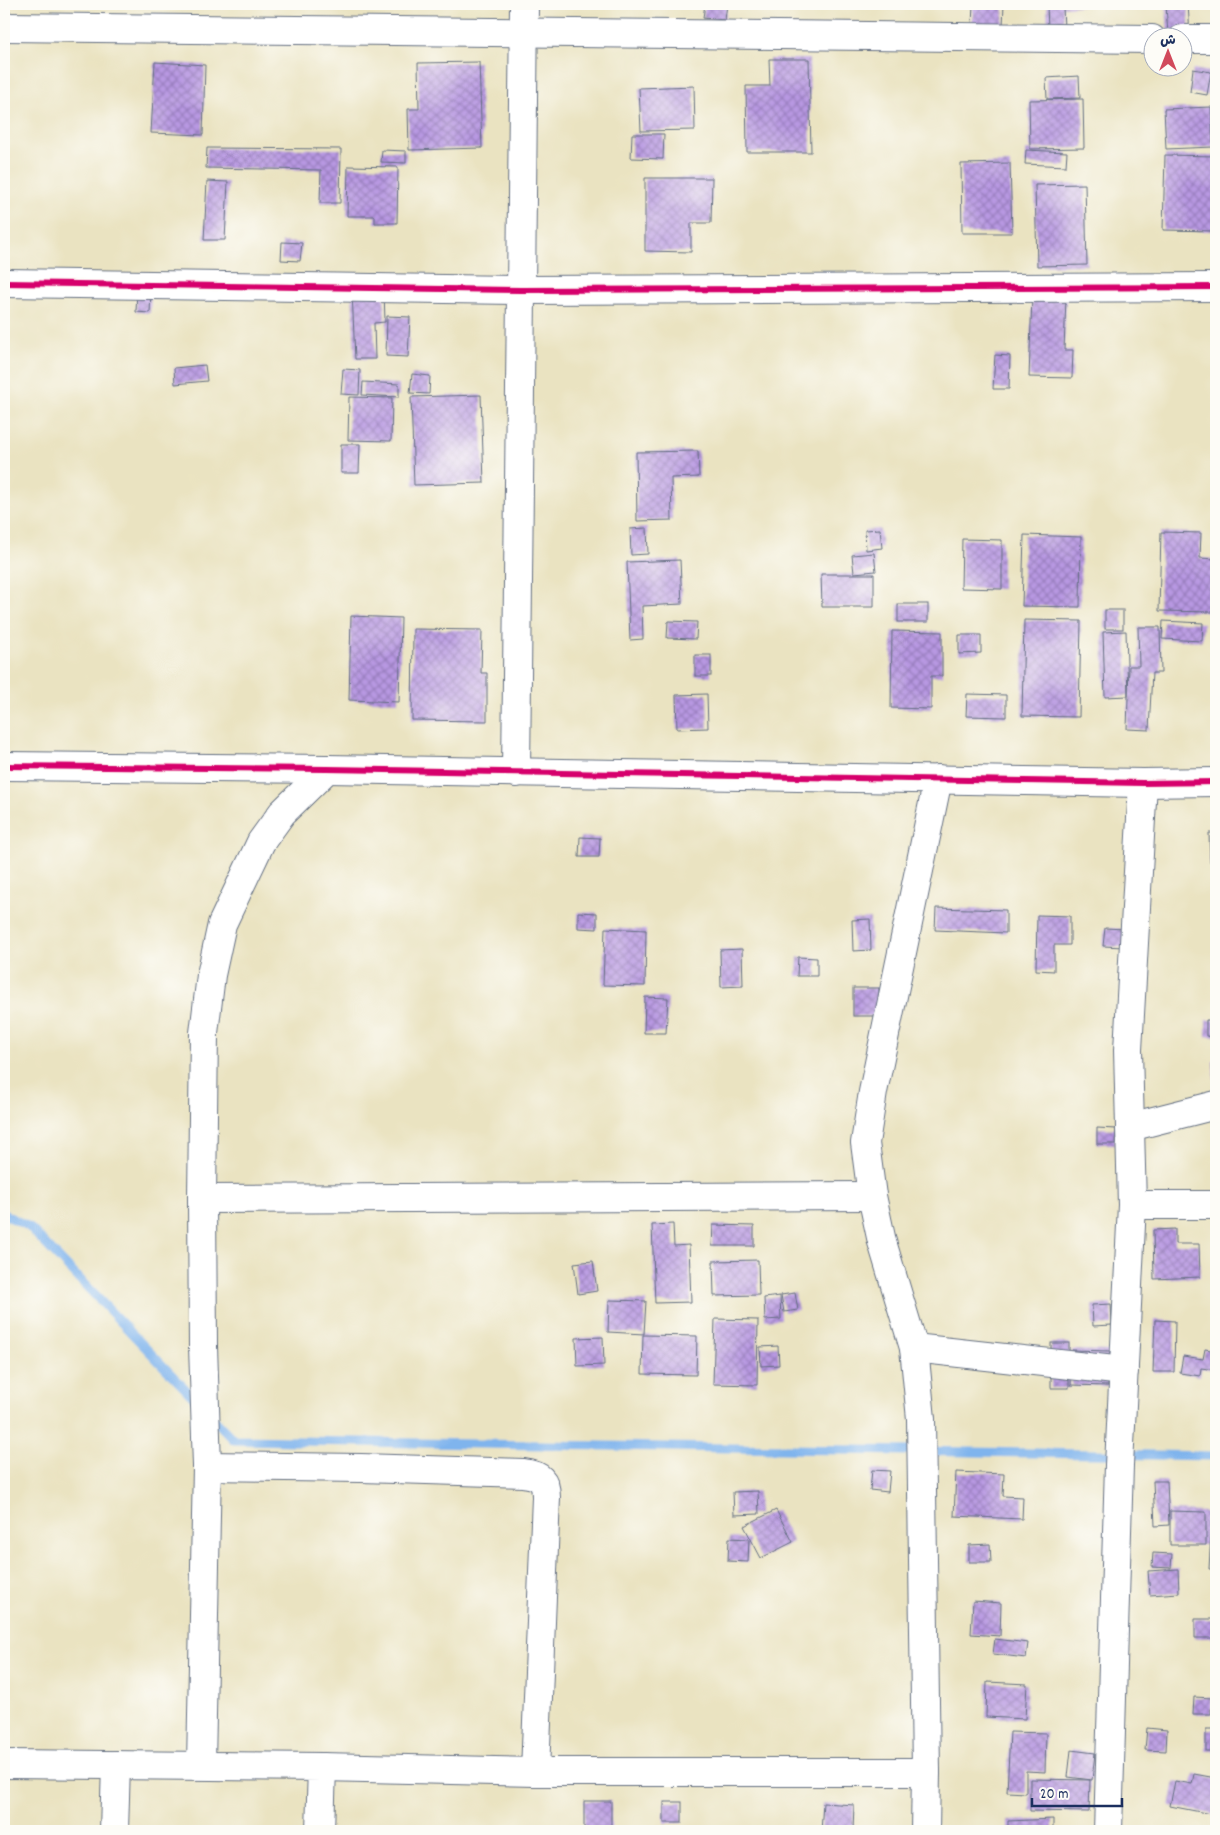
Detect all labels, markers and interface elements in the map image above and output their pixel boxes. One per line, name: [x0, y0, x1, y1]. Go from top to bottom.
north arrow: [1142, 28, 1192, 78]
text: ش: [1160, 31, 1176, 51]
scale bar: [1032, 1775, 1122, 1807]
text: 20 m: [1040, 1784, 1068, 1806]

